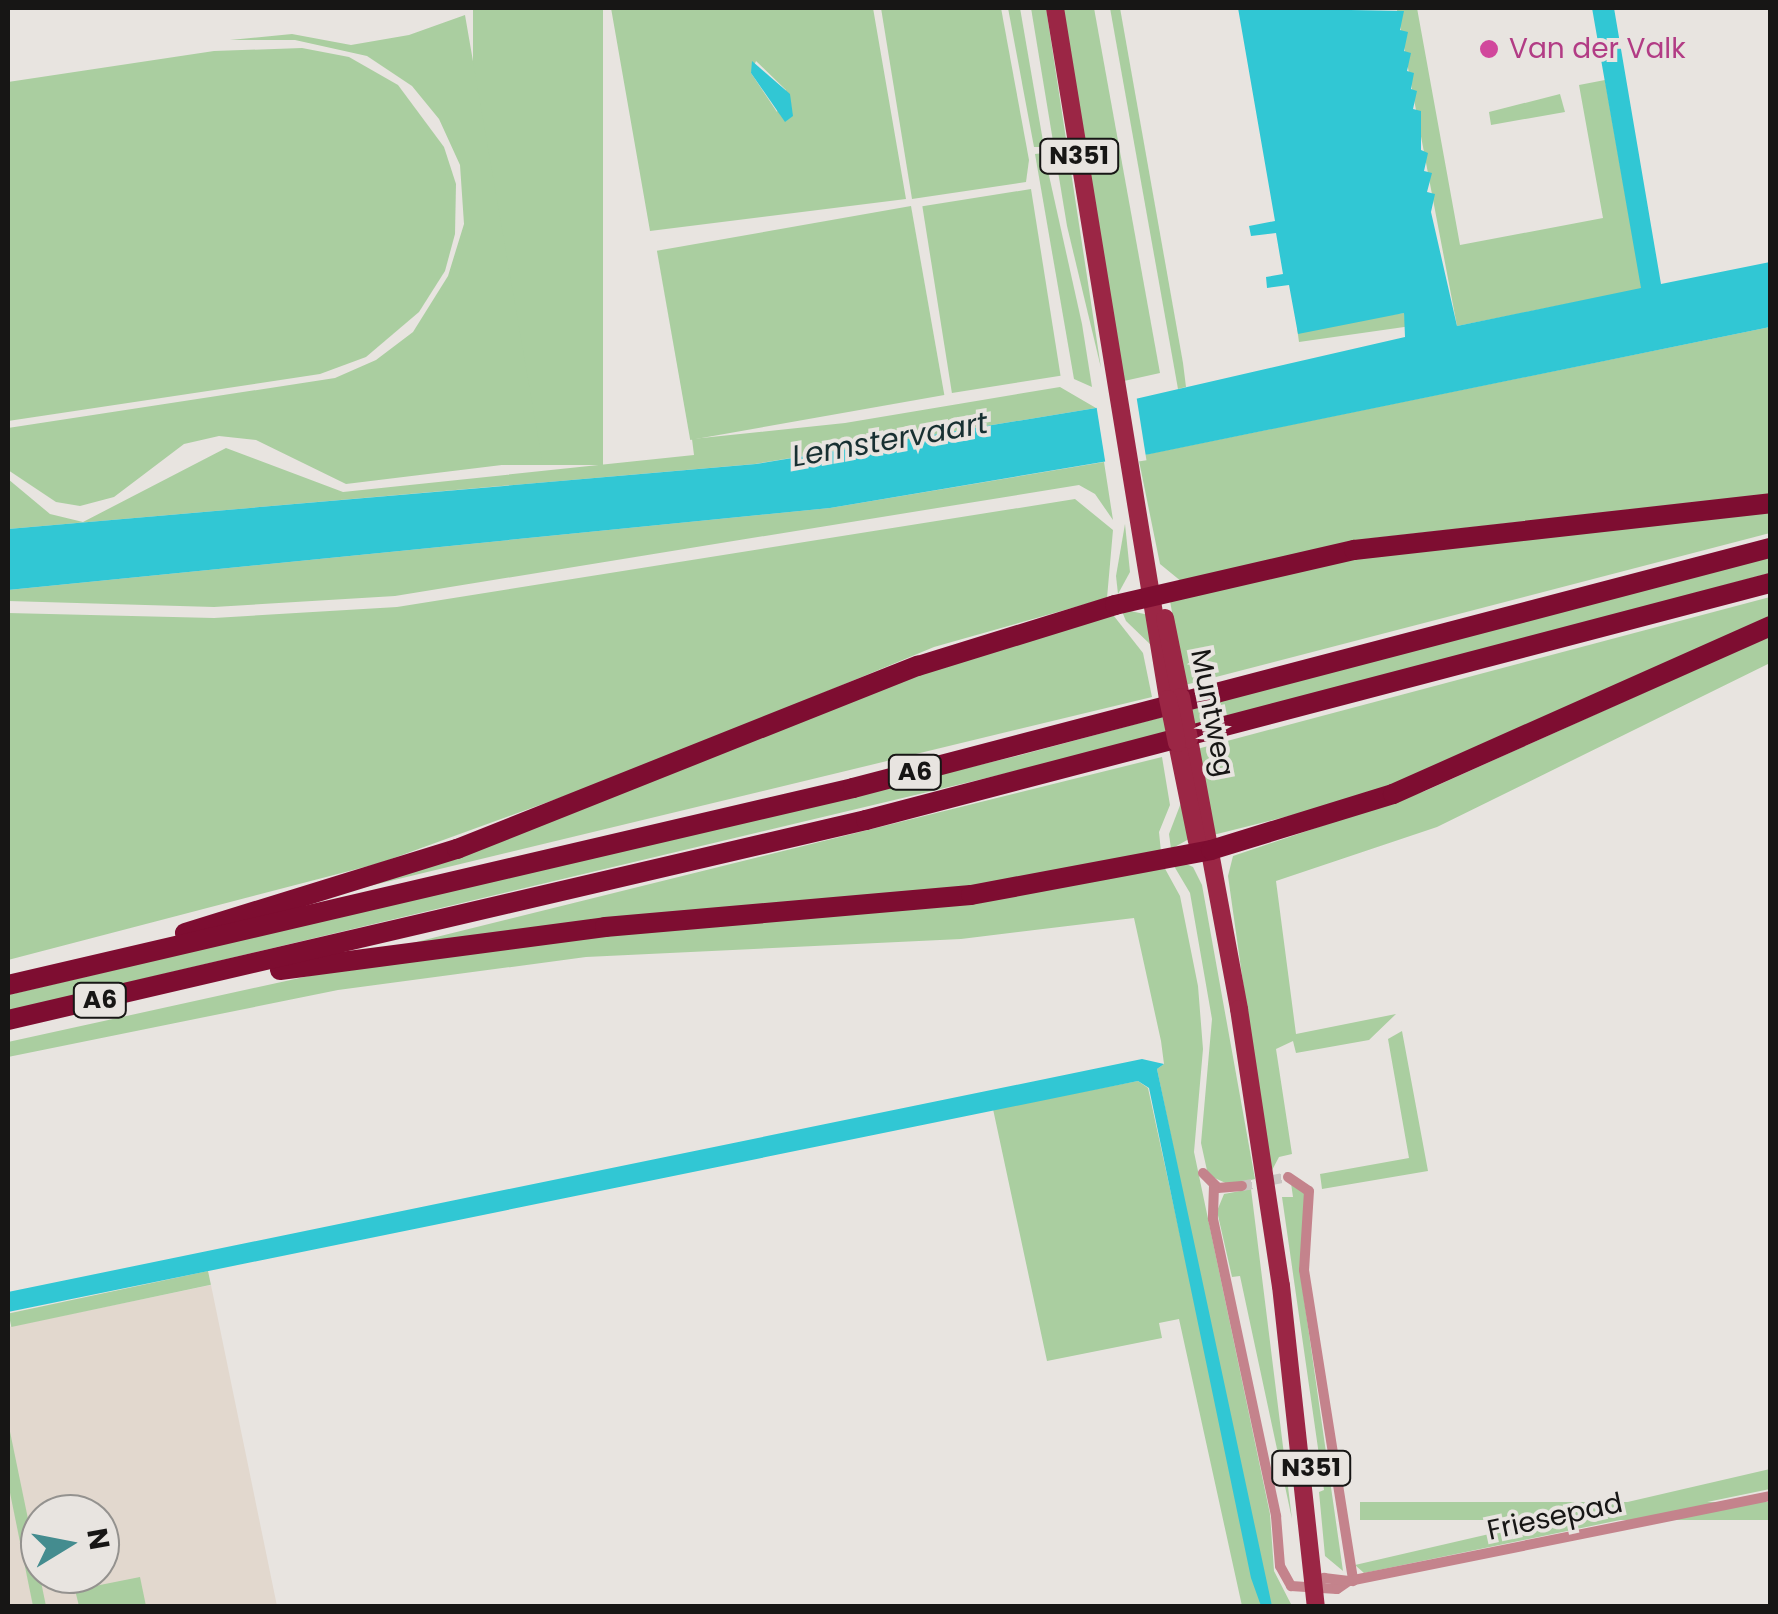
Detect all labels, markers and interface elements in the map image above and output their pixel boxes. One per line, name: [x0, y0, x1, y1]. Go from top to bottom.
place label: Van der Valk: [1509, 32, 1686, 66]
marker: Van der Valk: [1478, 38, 1500, 60]
road number: N351: [1039, 136, 1119, 176]
water label: Lemstervaart: [789, 405, 991, 475]
street label: Muntweg: [1183, 646, 1241, 780]
road number: A6: [888, 752, 942, 792]
road number: A6: [72, 980, 128, 1020]
road number: N351: [1271, 1448, 1351, 1488]
street label: Friesepad: [1484, 1486, 1626, 1548]
north arrow: [20, 1494, 120, 1594]
text: N: [77, 1525, 119, 1553]

